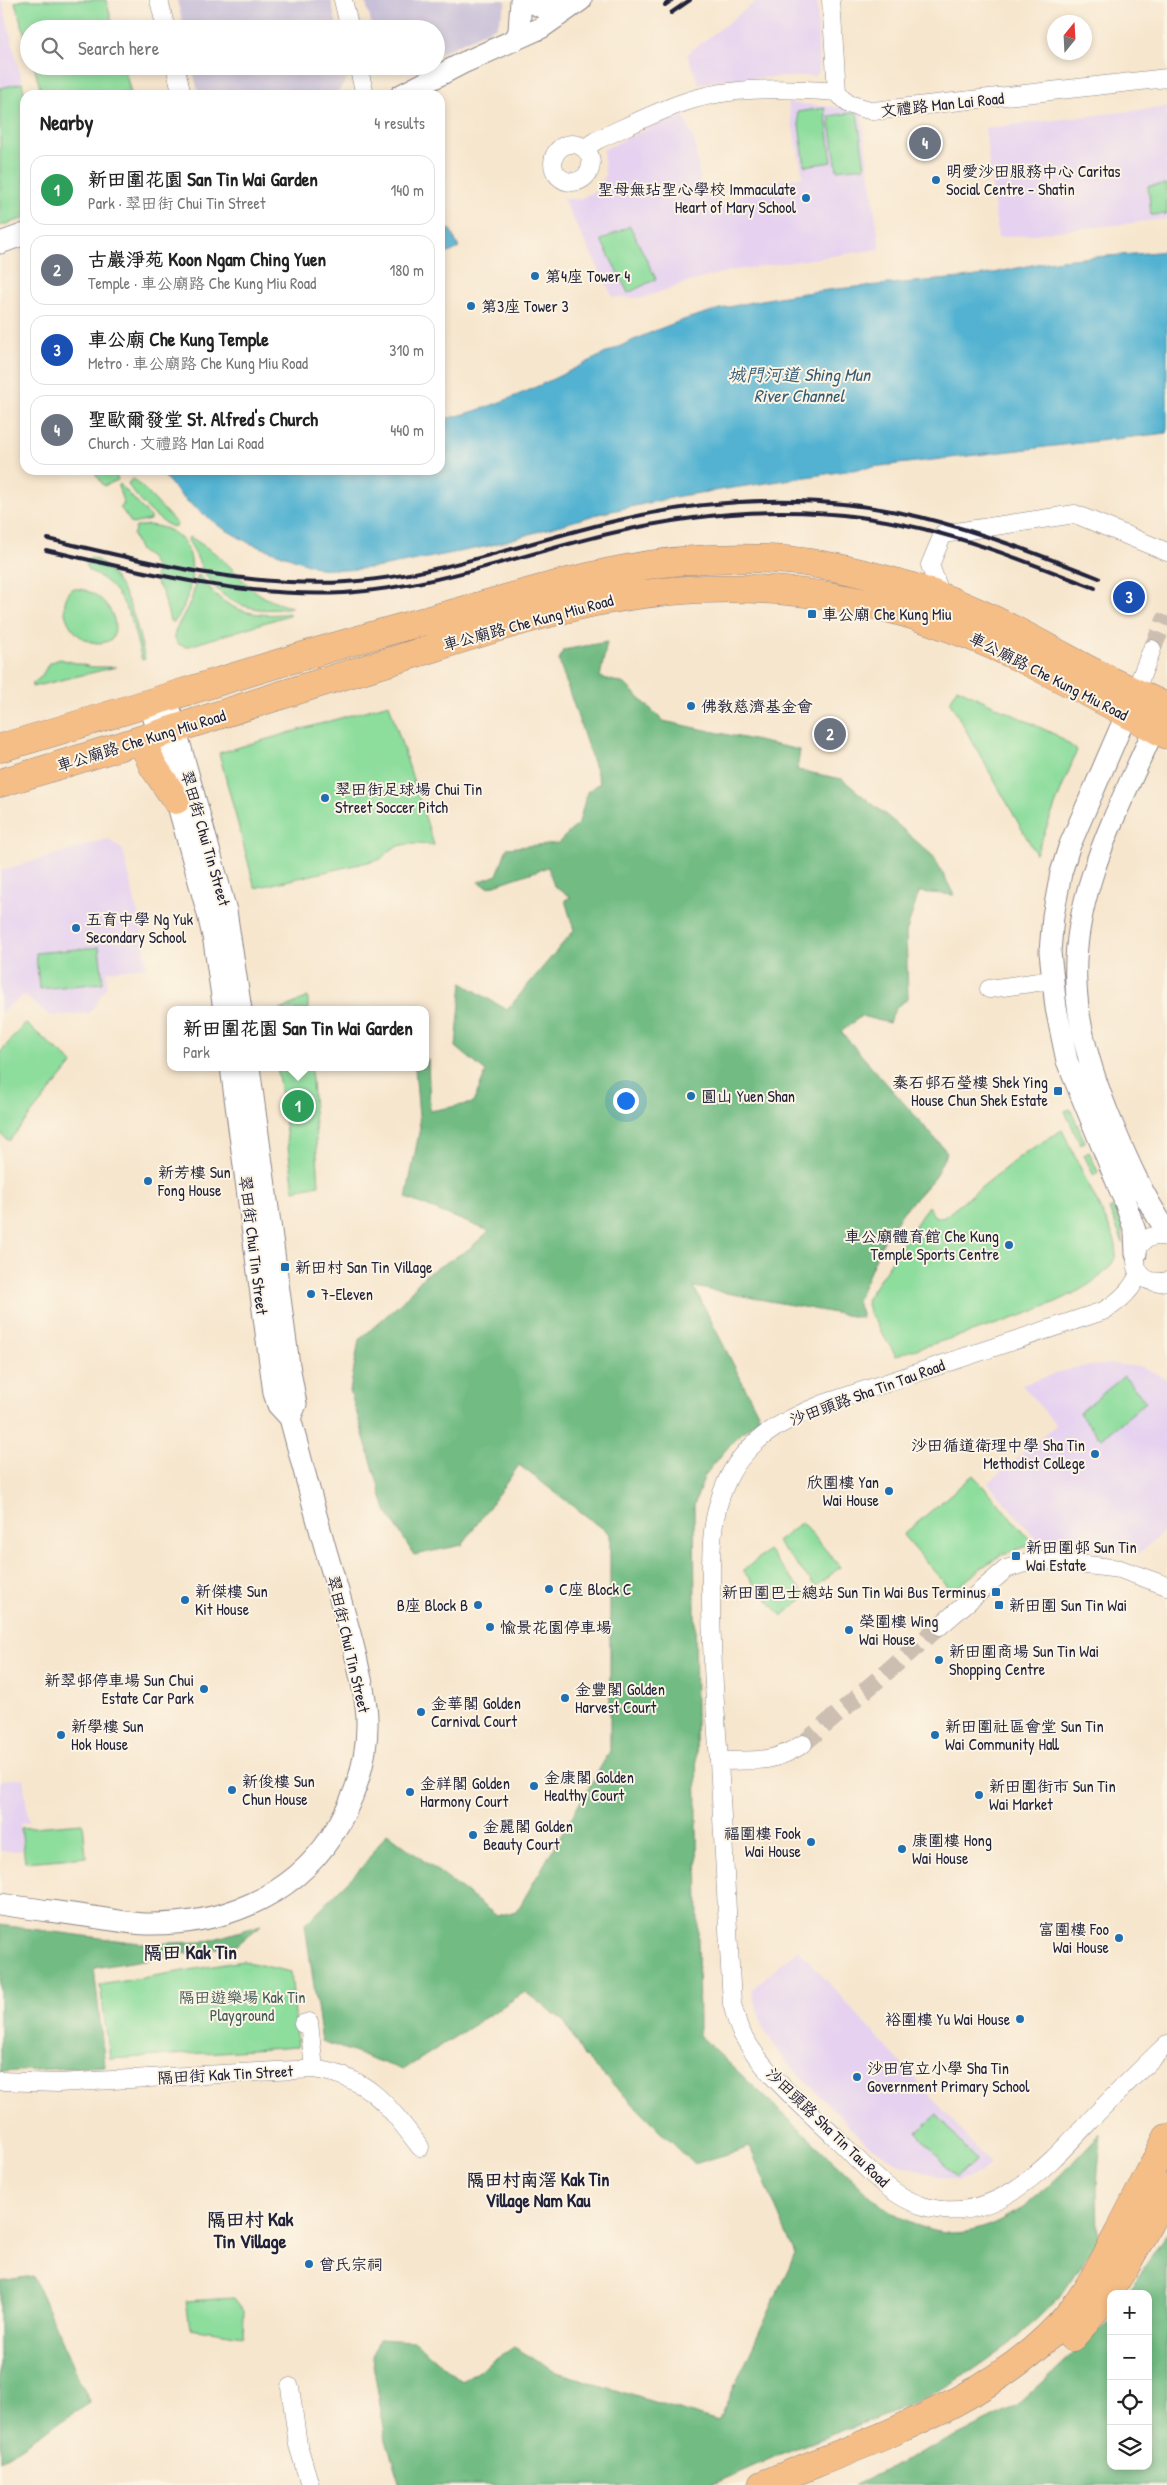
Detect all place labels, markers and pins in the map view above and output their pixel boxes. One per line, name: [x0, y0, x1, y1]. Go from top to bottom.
pin: 4: [909, 124, 941, 162]
place label: 明愛沙田服務中心 Caritas Social Centre - Shatin: [946, 160, 1120, 200]
marker: 明愛沙田服務中心 Caritas Social Centre - Shatin: [930, 174, 942, 186]
place label: 聖母無玷聖心學校 Immaculate Heart of Mary School: [598, 178, 797, 218]
marker: 聖母無玷聖心學校 Immaculate Heart of Mary School: [800, 192, 812, 204]
place label: 第4座 Tower 4: [545, 265, 630, 287]
marker: 第4座 Tower 4: [529, 270, 541, 282]
place label: 第3座 Tower 3: [481, 295, 569, 317]
marker: 第3座 Tower 3: [465, 300, 477, 312]
pin: 3: [1113, 578, 1145, 616]
place label: 車公廟 Che Kung Miu: [822, 603, 952, 625]
marker: 車公廟 Che Kung Miu: [806, 608, 818, 620]
place label: 佛教慈濟基金會: [701, 695, 813, 717]
marker: 佛教慈濟基金會: [685, 700, 697, 712]
pin: 2: [814, 715, 846, 753]
place label: 翠田街足球場 Chui Tin Street Soccer Pitch: [335, 778, 482, 818]
marker: 翠田街足球場 Chui Tin Street Soccer Pitch: [319, 792, 331, 804]
place label: 五育中學 Ng Yuk Secondary School: [86, 908, 193, 948]
marker: 五育中學 Ng Yuk Secondary School: [70, 922, 82, 934]
place label: 秦石邨石瑩樓 Shek Ying House Chun Shek Estate: [893, 1071, 1049, 1111]
place label: 圓山 Yuen Shan: [701, 1085, 795, 1107]
marker: 秦石邨石瑩樓 Shek Ying House Chun Shek Estate: [1052, 1085, 1064, 1097]
pin: 1: [282, 1087, 314, 1125]
marker: 圓山 Yuen Shan: [685, 1090, 697, 1102]
place label: 新芳樓 Sun Fong House: [157, 1161, 231, 1201]
marker: 新芳樓 Sun Fong House: [142, 1175, 154, 1187]
place label: 車公廟體育館 Che Kung Temple Sports Centre: [845, 1225, 1000, 1265]
marker: 車公廟體育館 Che Kung Temple Sports Centre: [1003, 1239, 1015, 1251]
place label: 新田村 San Tin Village: [295, 1256, 433, 1278]
marker: 新田村 San Tin Village: [279, 1261, 291, 1273]
place label: 7-Eleven: [321, 1283, 373, 1305]
marker: 7-Eleven: [305, 1288, 317, 1300]
place label: 沙田循道衛理中學 Sha Tin Methodist College: [911, 1434, 1086, 1474]
marker: 沙田循道衛理中學 Sha Tin Methodist College: [1089, 1448, 1101, 1460]
place label: 欣圍樓 Yan Wai House: [807, 1471, 880, 1511]
marker: 欣圍樓 Yan Wai House: [883, 1485, 895, 1497]
place label: 新田圍邨 Sun Tin Wai Estate: [1026, 1536, 1137, 1576]
marker: 新田圍邨 Sun Tin Wai Estate: [1010, 1550, 1022, 1562]
place label: C座 Block C: [559, 1578, 632, 1600]
place label: 新傑樓 Sun Kit House: [195, 1580, 268, 1620]
place label: 新田圍巴士總站 Sun Tin Wai Bus Terminus: [722, 1581, 986, 1603]
marker: C座 Block C: [543, 1583, 555, 1595]
marker: 新田圍巴士總站 Sun Tin Wai Bus Terminus: [990, 1586, 1002, 1598]
marker: 新傑樓 Sun Kit House: [179, 1594, 191, 1606]
place label: B座 Block B: [397, 1594, 468, 1616]
place label: 新田圍 Sun Tin Wai: [1009, 1594, 1127, 1616]
marker: B座 Block B: [472, 1599, 484, 1611]
marker: 新田圍 Sun Tin Wai: [993, 1599, 1005, 1611]
place label: 榮圍樓 Wing Wai House: [859, 1610, 938, 1650]
place label: 愉景花園停車場: [500, 1616, 612, 1638]
marker: 愉景花園停車場: [484, 1621, 496, 1633]
marker: 榮圍樓 Wing Wai House: [843, 1624, 855, 1636]
place label: 新田圍商場 Sun Tin Wai Shopping Centre: [949, 1640, 1099, 1680]
marker: 新田圍商場 Sun Tin Wai Shopping Centre: [933, 1654, 945, 1666]
place label: 新翠邨停車場 Sun Chui Estate Car Park: [44, 1669, 194, 1709]
place label: 金豐閣 Golden Harvest Court: [575, 1678, 665, 1718]
marker: 新翠邨停車場 Sun Chui Estate Car Park: [198, 1683, 210, 1695]
place label: 金華閣 Golden Carnival Court: [431, 1692, 521, 1732]
marker: 金豐閣 Golden Harvest Court: [559, 1692, 571, 1704]
marker: 金華閣 Golden Carnival Court: [415, 1706, 427, 1718]
place label: 新學樓 Sun Hok House: [71, 1715, 144, 1755]
place label: 新田圍社區會堂 Sun Tin Wai Community Hall: [945, 1715, 1104, 1755]
marker: 新學樓 Sun Hok House: [55, 1729, 67, 1741]
marker: 新田圍社區會堂 Sun Tin Wai Community Hall: [929, 1729, 941, 1741]
place label: 金康閣 Golden Healthy Court: [544, 1766, 634, 1806]
place label: 新俊樓 Sun Chun House: [242, 1770, 315, 1810]
place label: 金祥閣 Golden Harmony Court: [420, 1772, 510, 1812]
place label: 新田圍街市 Sun Tin Wai Market: [989, 1775, 1116, 1815]
marker: 金康閣 Golden Healthy Court: [528, 1780, 540, 1792]
marker: 新俊樓 Sun Chun House: [226, 1784, 238, 1796]
marker: 金祥閣 Golden Harmony Court: [404, 1786, 416, 1798]
marker: 新田圍街市 Sun Tin Wai Market: [973, 1789, 985, 1801]
place label: 金麗閣 Golden Beauty Court: [483, 1815, 573, 1855]
place label: 福圍樓 Fook Wai House: [724, 1822, 802, 1862]
marker: 金麗閣 Golden Beauty Court: [467, 1829, 479, 1841]
place label: 康圍樓 Hong Wai House: [912, 1829, 992, 1869]
marker: 福圍樓 Fook Wai House: [805, 1836, 817, 1848]
marker: 康圍樓 Hong Wai House: [896, 1843, 908, 1855]
place label: 富圍樓 Foo Wai House: [1038, 1918, 1110, 1958]
marker: 富圍樓 Foo Wai House: [1113, 1932, 1125, 1944]
place label: 裕圍樓 Yu Wai House: [885, 2008, 1011, 2030]
marker: 裕圍樓 Yu Wai House: [1014, 2013, 1026, 2025]
place label: 沙田官立小學 Sha Tin Government Primary School: [867, 2057, 1030, 2097]
marker: 沙田官立小學 Sha Tin Government Primary School: [851, 2071, 863, 2083]
place label: 曾氏宗祠: [319, 2253, 383, 2275]
marker: 曾氏宗祠: [303, 2258, 315, 2270]

